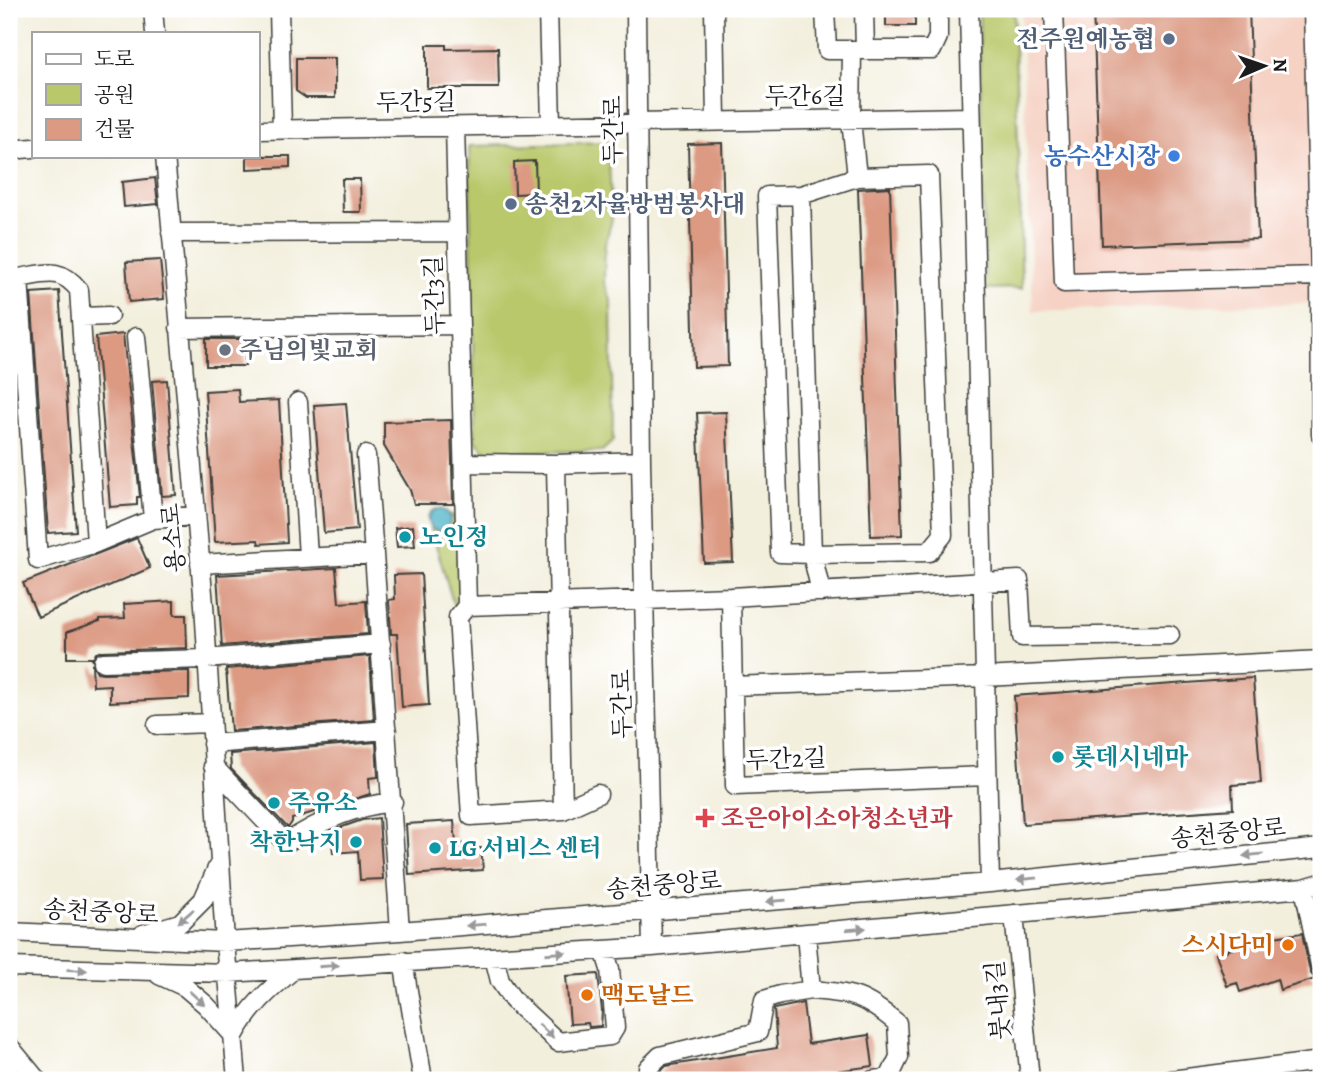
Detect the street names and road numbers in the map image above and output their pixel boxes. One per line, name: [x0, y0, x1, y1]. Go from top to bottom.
street label: 두간6길: [765, 80, 845, 112]
street label: 두간5길: [376, 85, 456, 119]
street label: 두간로: [597, 95, 629, 165]
street label: 두간3길: [417, 255, 451, 335]
street label: 용소로: [154, 502, 192, 574]
street label: 두간로: [605, 669, 639, 739]
street label: 두간2길: [745, 742, 827, 776]
street label: 송천중앙로: [1169, 811, 1287, 855]
street label: 송천중앙로: [605, 864, 723, 906]
street label: 송천중앙로: [42, 893, 160, 931]
street label: 붓내3길: [979, 959, 1017, 1041]

